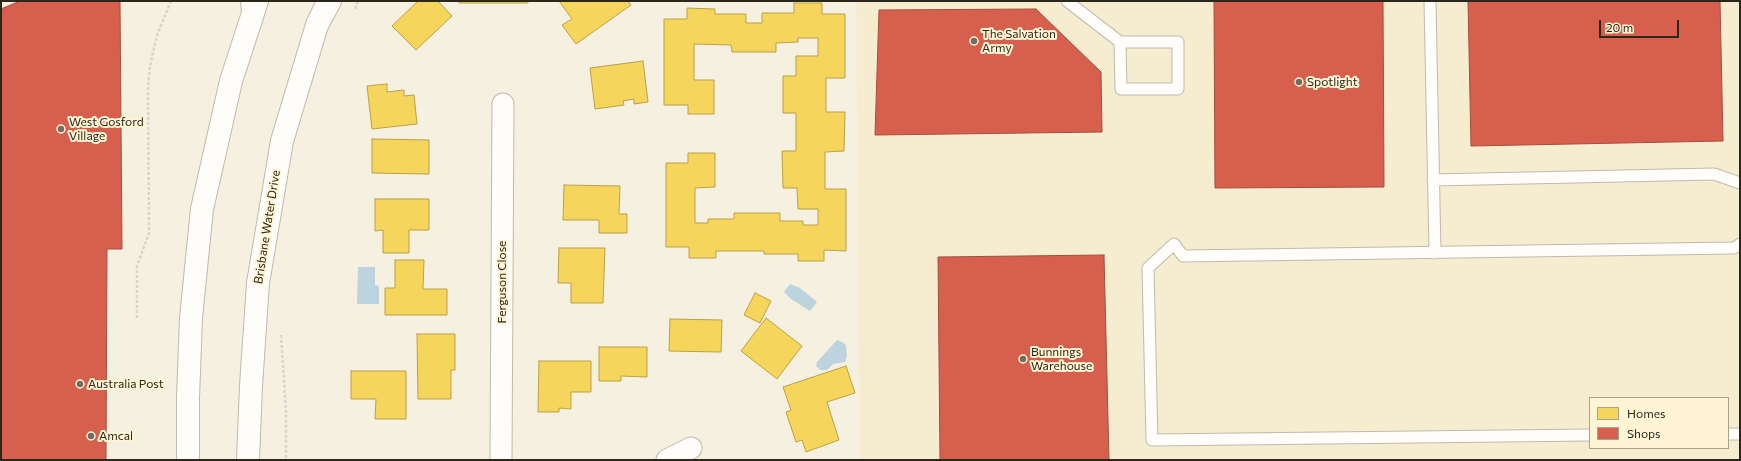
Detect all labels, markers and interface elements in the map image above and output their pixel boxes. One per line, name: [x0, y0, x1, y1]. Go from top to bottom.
scale bar: [1601, 12, 1681, 38]
text: 20 m: [1606, 20, 1633, 34]
place label: The Salvation Army: [982, 27, 1056, 55]
marker: The Salvation Army: [969, 36, 979, 46]
place label: Spotlight: [1307, 75, 1358, 89]
marker: Spotlight: [1294, 77, 1304, 87]
place label: West Gosford Village: [69, 115, 144, 143]
marker: West Gosford Village: [56, 124, 66, 134]
street label: Brisbane Water Drive: [251, 169, 283, 285]
street label: Ferguson Close: [495, 241, 509, 323]
place label: Bunnings Warehouse: [1031, 345, 1092, 373]
marker: Bunnings Warehouse: [1018, 354, 1028, 364]
place label: Australia Post: [88, 377, 164, 391]
marker: Australia Post: [75, 379, 85, 389]
legend: [1589, 397, 1729, 449]
text: Homes: [1627, 406, 1665, 420]
text: Shops: [1627, 426, 1661, 440]
place label: Amcal: [99, 429, 133, 443]
marker: Amcal: [86, 431, 96, 441]

